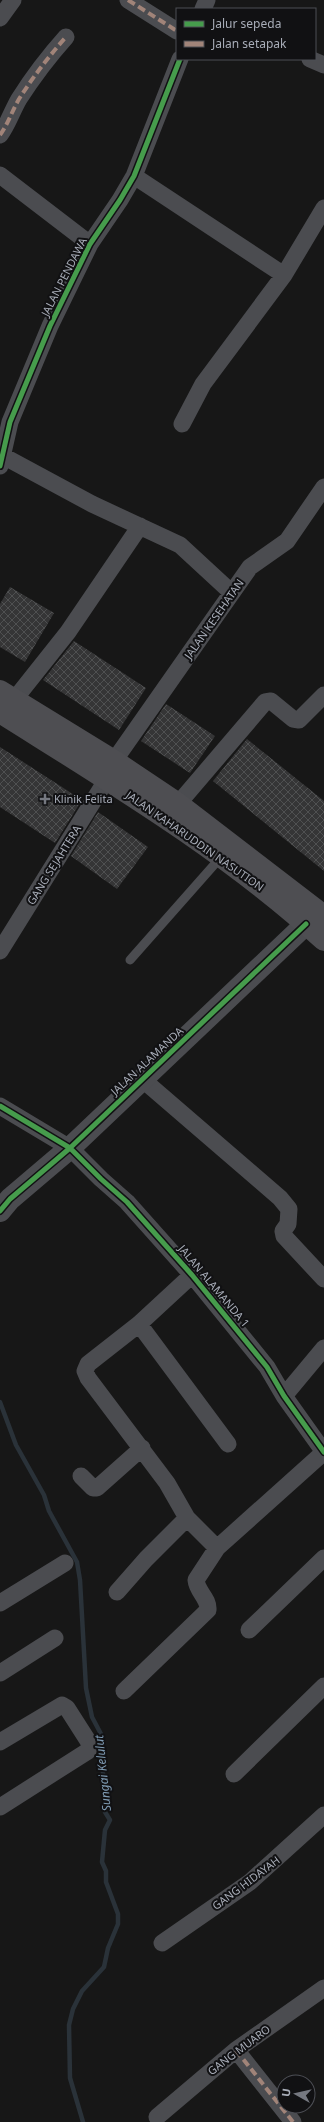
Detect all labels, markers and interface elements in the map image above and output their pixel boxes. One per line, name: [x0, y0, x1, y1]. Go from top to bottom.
legend: [176, 8, 316, 60]
text: Jalur sepeda: [211, 15, 281, 32]
text: Jalan setapak: [211, 35, 287, 52]
street label: JALAN PENDAWA: [37, 234, 90, 320]
street label: JALAN KESEHATAN: [180, 576, 247, 662]
street label: JALAN KAHARUDDIN NASUTION: [122, 786, 267, 894]
place label: Klinik Felita: [54, 791, 113, 806]
marker: Klinik Felita: [39, 793, 51, 805]
street label: GANG SEJAHTERA: [23, 821, 85, 907]
street label: JALAN ALAMANDA: [106, 1022, 187, 1099]
street label: JALAN ALAMANDA 1: [175, 1241, 253, 1330]
water label: Sungai Kelulut: [90, 1733, 115, 1812]
street label: GANG HIDAYAH: [209, 1852, 283, 1913]
street label: GANG MUARO: [204, 2021, 273, 2078]
north arrow: [276, 2074, 316, 2114]
text: U: [278, 2087, 294, 2098]

